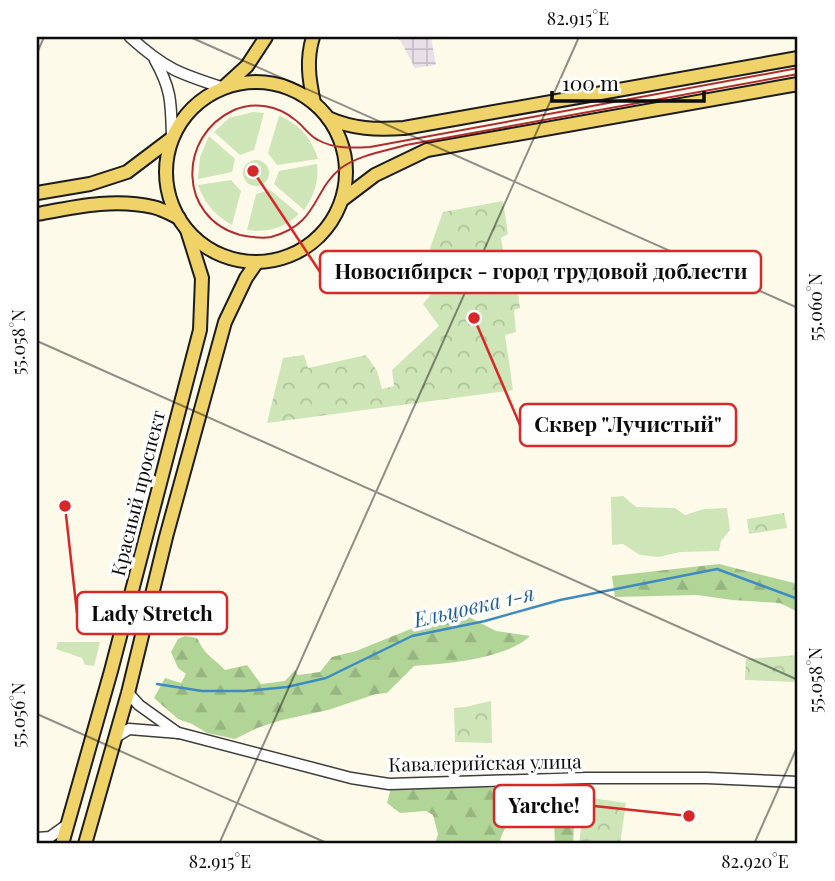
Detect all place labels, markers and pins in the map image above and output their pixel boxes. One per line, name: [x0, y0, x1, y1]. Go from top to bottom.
callout: Новосибирск - город трудовой доблести: [320, 251, 761, 293]
callout: Сквер "Лучистый": [520, 404, 736, 446]
callout: Lady Stretch: [77, 592, 227, 634]
callout: Yarche!: [494, 785, 594, 827]

